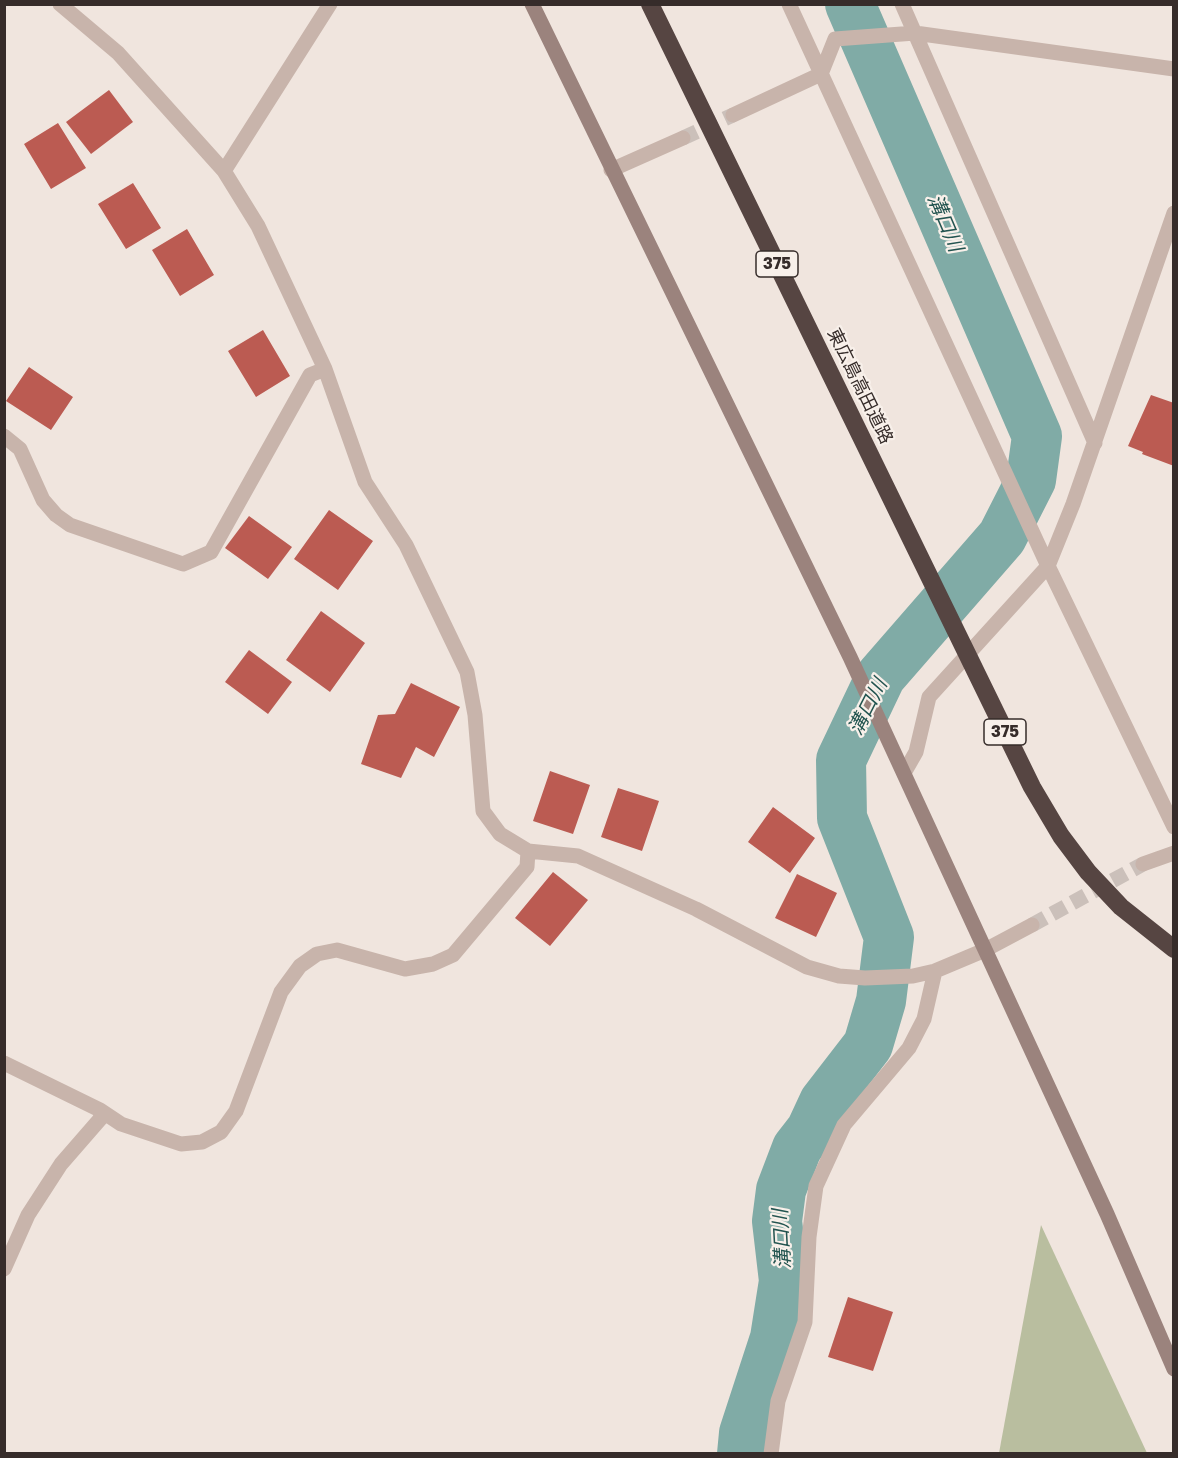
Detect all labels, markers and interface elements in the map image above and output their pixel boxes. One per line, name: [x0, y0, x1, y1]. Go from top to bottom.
water label: 溝口川: [922, 191, 968, 255]
road number: 375: [756, 251, 798, 277]
street label: 東広島高田道路: [823, 325, 897, 447]
water label: 溝口川: [844, 675, 892, 739]
road number: 375: [984, 719, 1026, 745]
water label: 溝口川: [768, 1208, 796, 1270]

